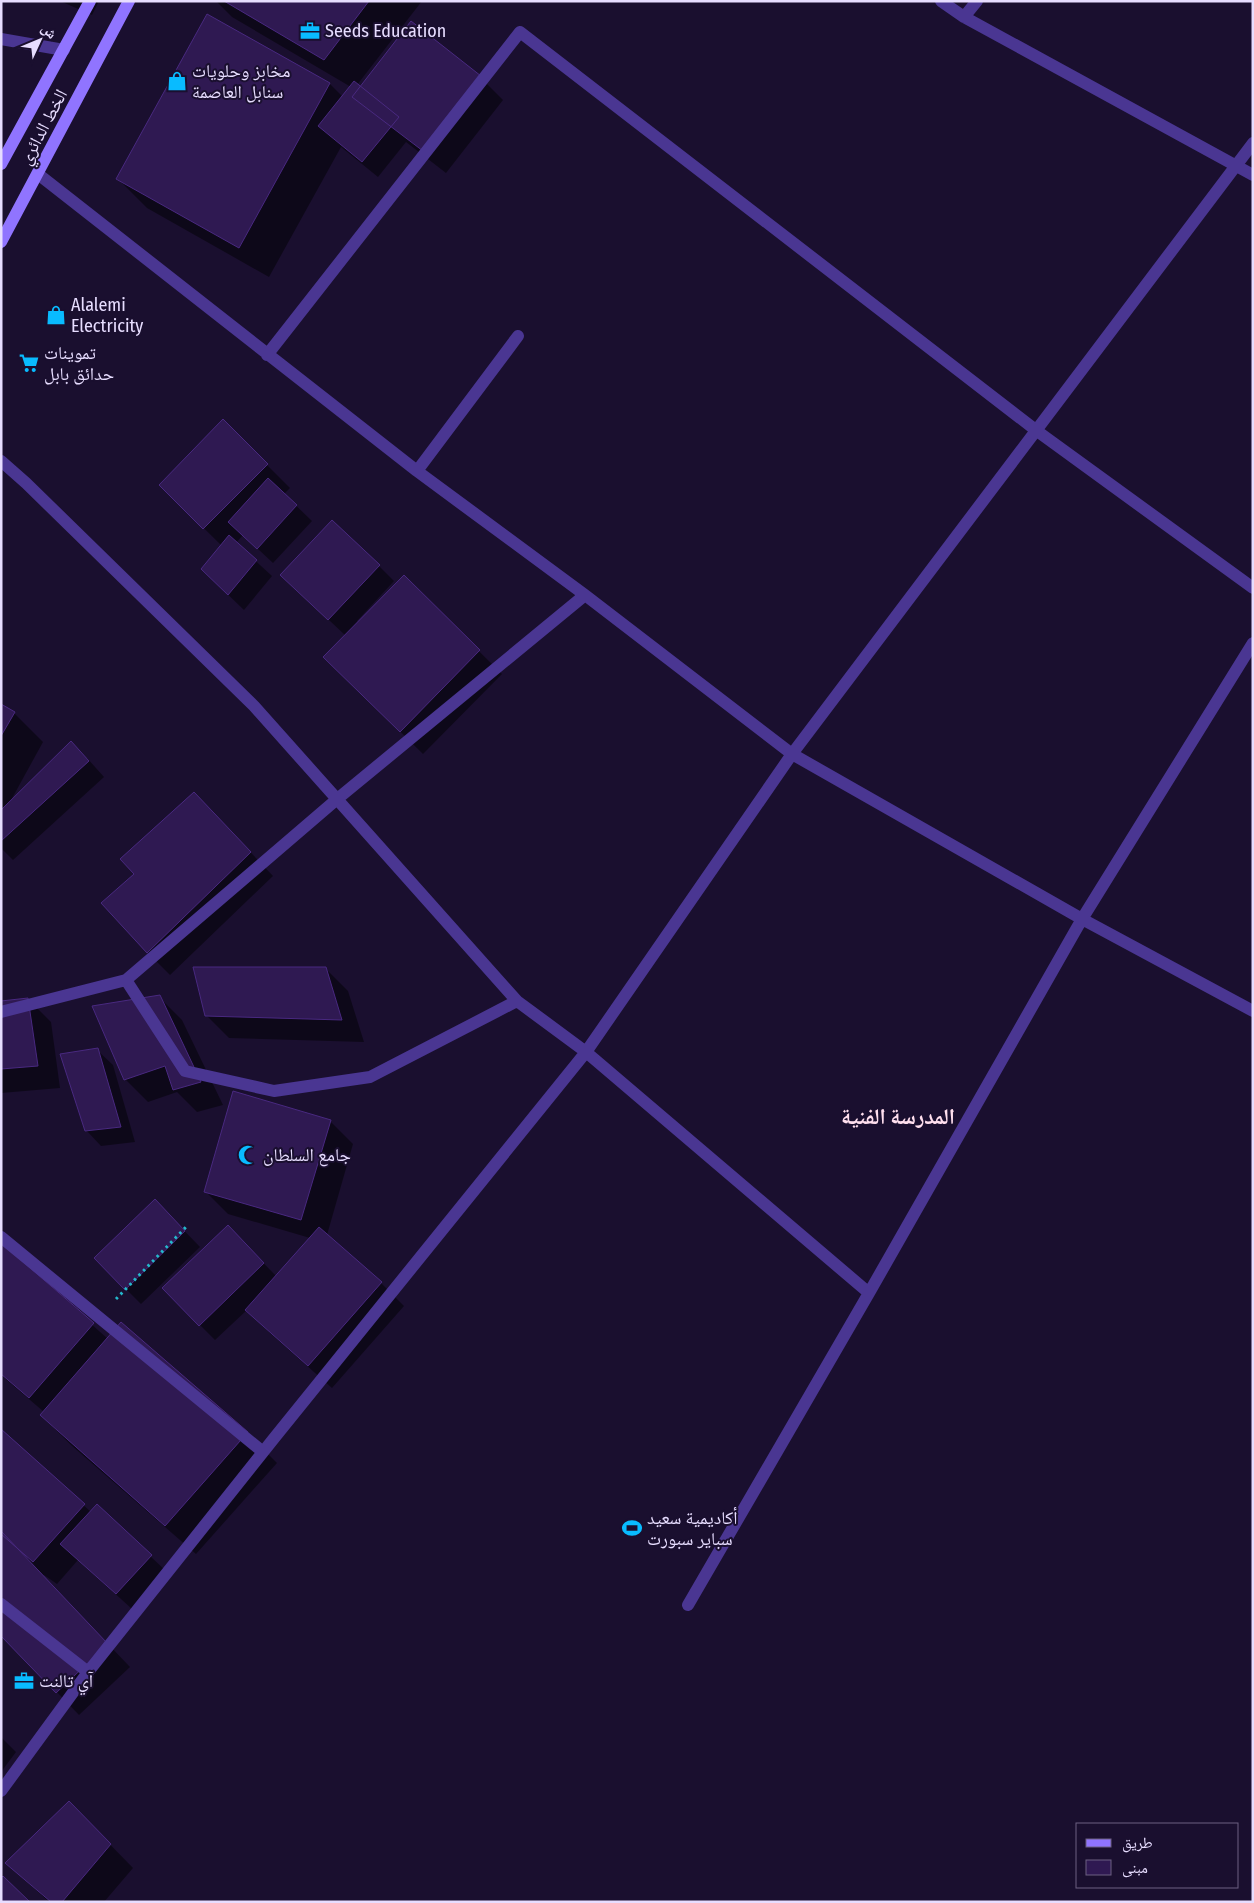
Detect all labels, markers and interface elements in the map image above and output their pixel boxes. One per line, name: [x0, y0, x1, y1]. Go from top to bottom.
north arrow: [15, 15, 65, 65]
text: ش: [38, 20, 60, 43]
office icon: Seeds Education: [299, 20, 321, 42]
place label: Seeds Education: [325, 20, 446, 42]
place label: مخابز وحلويات سنابل العاصمة: [192, 60, 291, 103]
shop icon: مخابز وحلويات سنابل العاصمة: [166, 70, 188, 92]
street label: الخط الدائري: [14, 85, 75, 170]
place label: Alalemi Electricity: [71, 294, 143, 337]
shop icon: Alalemi Electricity: [45, 304, 67, 326]
place label: تموينات حدائق بابل: [44, 342, 114, 385]
supermarket icon: تموينات حدائق بابل: [18, 352, 40, 374]
district label: المدرسة الفنية: [841, 1103, 955, 1130]
mosque icon: جامع السلطان: [237, 1144, 259, 1166]
place label: جامع السلطان: [263, 1144, 351, 1167]
place label: أكاديمية سعيد سباير سبورت: [647, 1507, 738, 1550]
sports icon: أكاديمية سعيد سباير سبورت: [621, 1517, 643, 1539]
office icon: آي تالنت: [13, 1670, 35, 1692]
place label: آي تالنت: [39, 1670, 94, 1696]
legend: [1076, 1823, 1239, 1888]
text: طريق: [1122, 1834, 1153, 1853]
text: مبنى: [1122, 1859, 1148, 1878]

